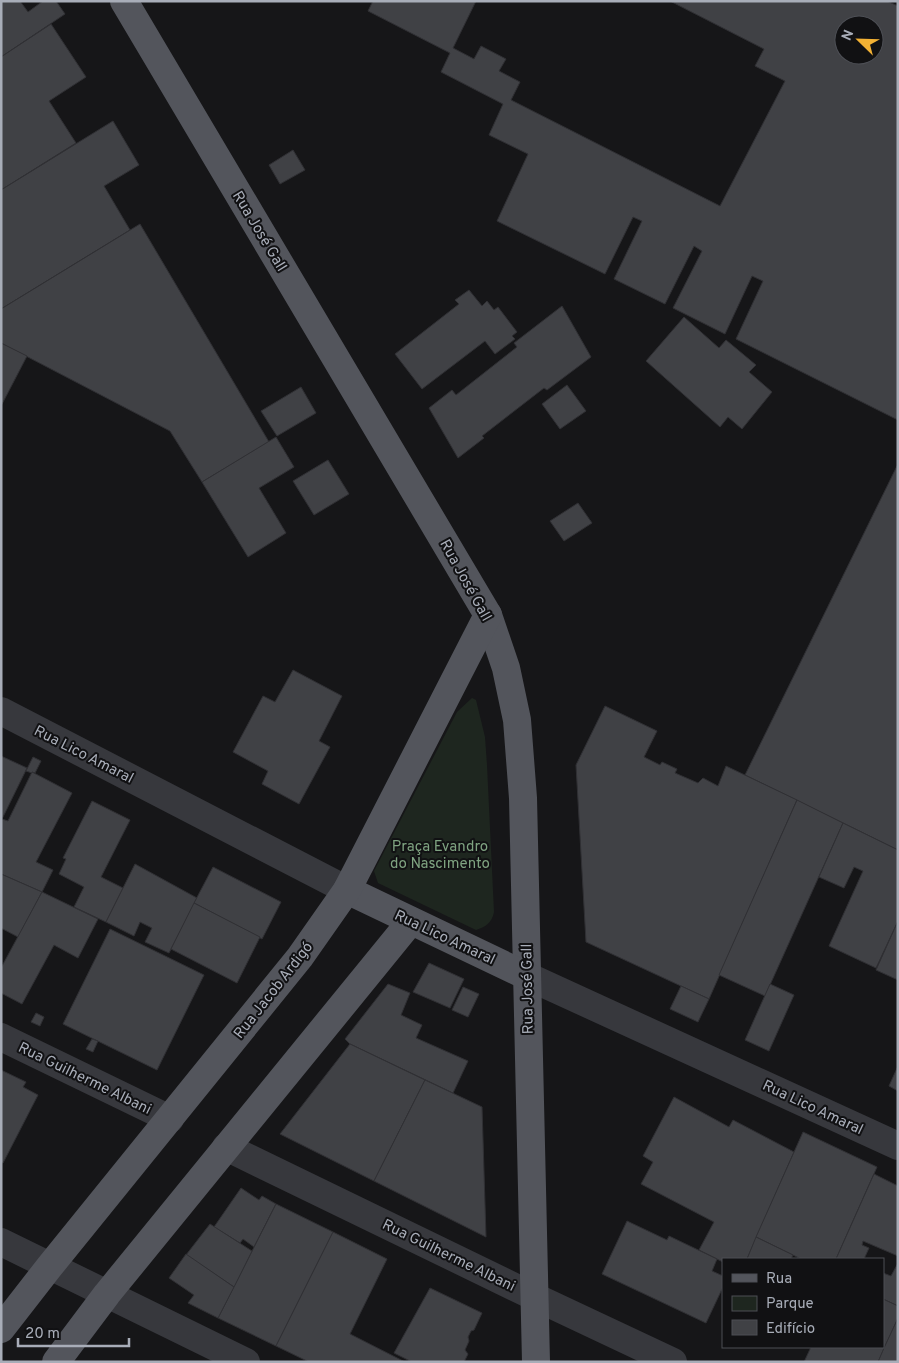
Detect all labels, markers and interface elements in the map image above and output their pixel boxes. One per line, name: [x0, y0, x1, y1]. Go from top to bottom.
north arrow: [834, 15, 884, 65]
text: N: [839, 28, 858, 43]
street label: Rua José Gall: [227, 188, 290, 276]
street label: Rua José Gall: [434, 536, 495, 625]
street label: Rua Lico Amaral: [30, 722, 136, 789]
park label: Praça Evandro do Nascimento: [390, 838, 490, 874]
street label: Rua Lico Amaral: [391, 907, 498, 970]
street label: Rua Jacob Ardigó: [230, 939, 318, 1043]
street label: Rua José Gall: [518, 943, 539, 1034]
street label: Rua Guilherme Albani: [15, 1039, 154, 1120]
street label: Rua Lico Amaral: [759, 1077, 866, 1140]
street label: Rua Guilherme Albani: [379, 1216, 518, 1297]
legend: [722, 1258, 884, 1348]
text: Rua: [766, 1270, 792, 1289]
text: Parque: [766, 1295, 814, 1314]
scale bar: [18, 1316, 129, 1348]
text: Edifício: [766, 1320, 815, 1339]
text: 20 m: [25, 1325, 60, 1344]

